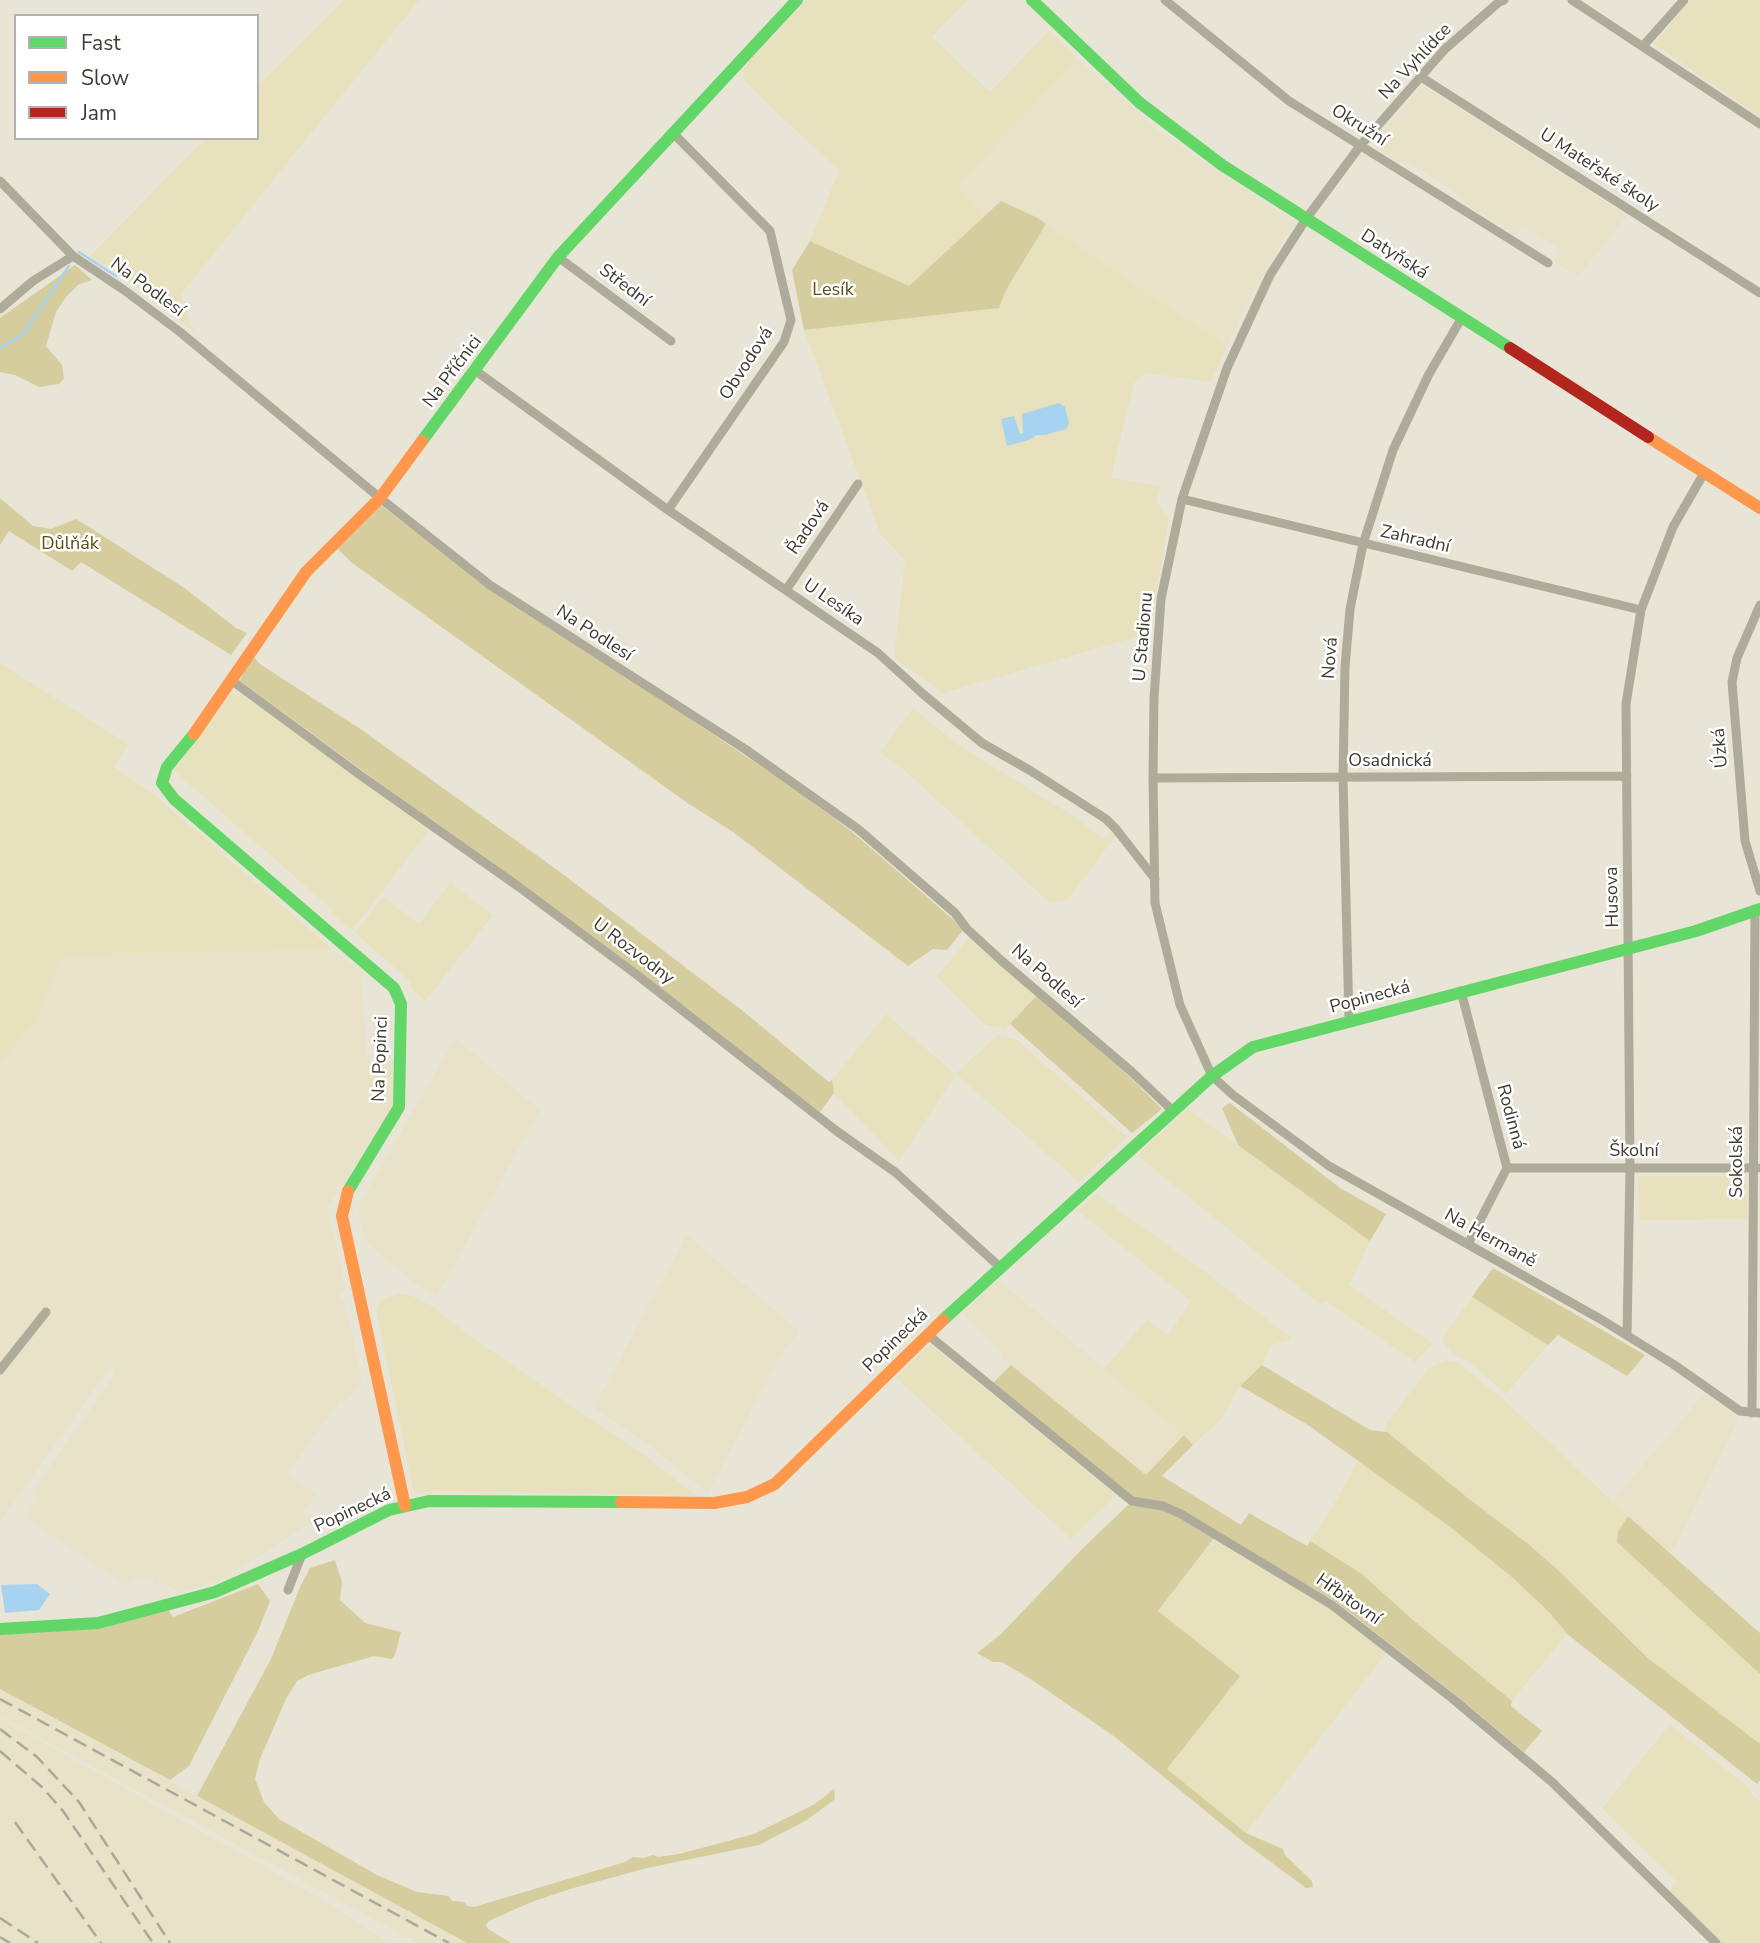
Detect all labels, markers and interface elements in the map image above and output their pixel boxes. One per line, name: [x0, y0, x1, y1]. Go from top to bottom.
legend: [14, 14, 259, 140]
street label: Na Vyhlídce: [1375, 19, 1457, 105]
text: Fast: [81, 29, 121, 57]
text: Slow: [81, 64, 129, 92]
text: Jam: [81, 99, 117, 127]
street label: Okružní: [1327, 100, 1391, 152]
street label: U Mateřské školy: [1535, 124, 1663, 218]
street label: Datyňská: [1356, 225, 1432, 285]
street label: Na Podlesí: [106, 254, 188, 322]
street label: Střední: [594, 260, 654, 312]
park label: Lesík: [812, 280, 854, 302]
street label: Obvodová: [716, 324, 778, 404]
street label: Na Příčnici: [419, 332, 487, 412]
street label: Řadová: [783, 497, 835, 559]
street label: Zahradní: [1378, 521, 1452, 559]
park label: Důlňák: [41, 534, 99, 556]
street label: U Lesíka: [799, 575, 867, 631]
street label: U Stadionu: [1129, 591, 1159, 683]
street label: Na Podlesí: [552, 601, 636, 667]
street label: Nová: [1319, 636, 1343, 680]
street label: Úzká: [1709, 727, 1733, 769]
street label: Osadnická: [1348, 751, 1432, 773]
street label: Husova: [1602, 866, 1624, 928]
street label: U Rozvodny: [588, 914, 678, 990]
street label: Na Podlesí: [1006, 940, 1086, 1014]
street label: Popinecká: [1327, 977, 1413, 1019]
street label: Na Popinci: [369, 1016, 393, 1102]
street label: Rodinná: [1491, 1082, 1529, 1152]
street label: Sokolská: [1727, 1126, 1749, 1198]
street label: Školní: [1609, 1141, 1659, 1163]
street label: Na Hermaně: [1440, 1205, 1540, 1273]
street label: Popinecká: [859, 1305, 933, 1377]
street label: Popinecká: [311, 1484, 395, 1538]
street label: Hřbitovní: [1311, 1570, 1385, 1630]

